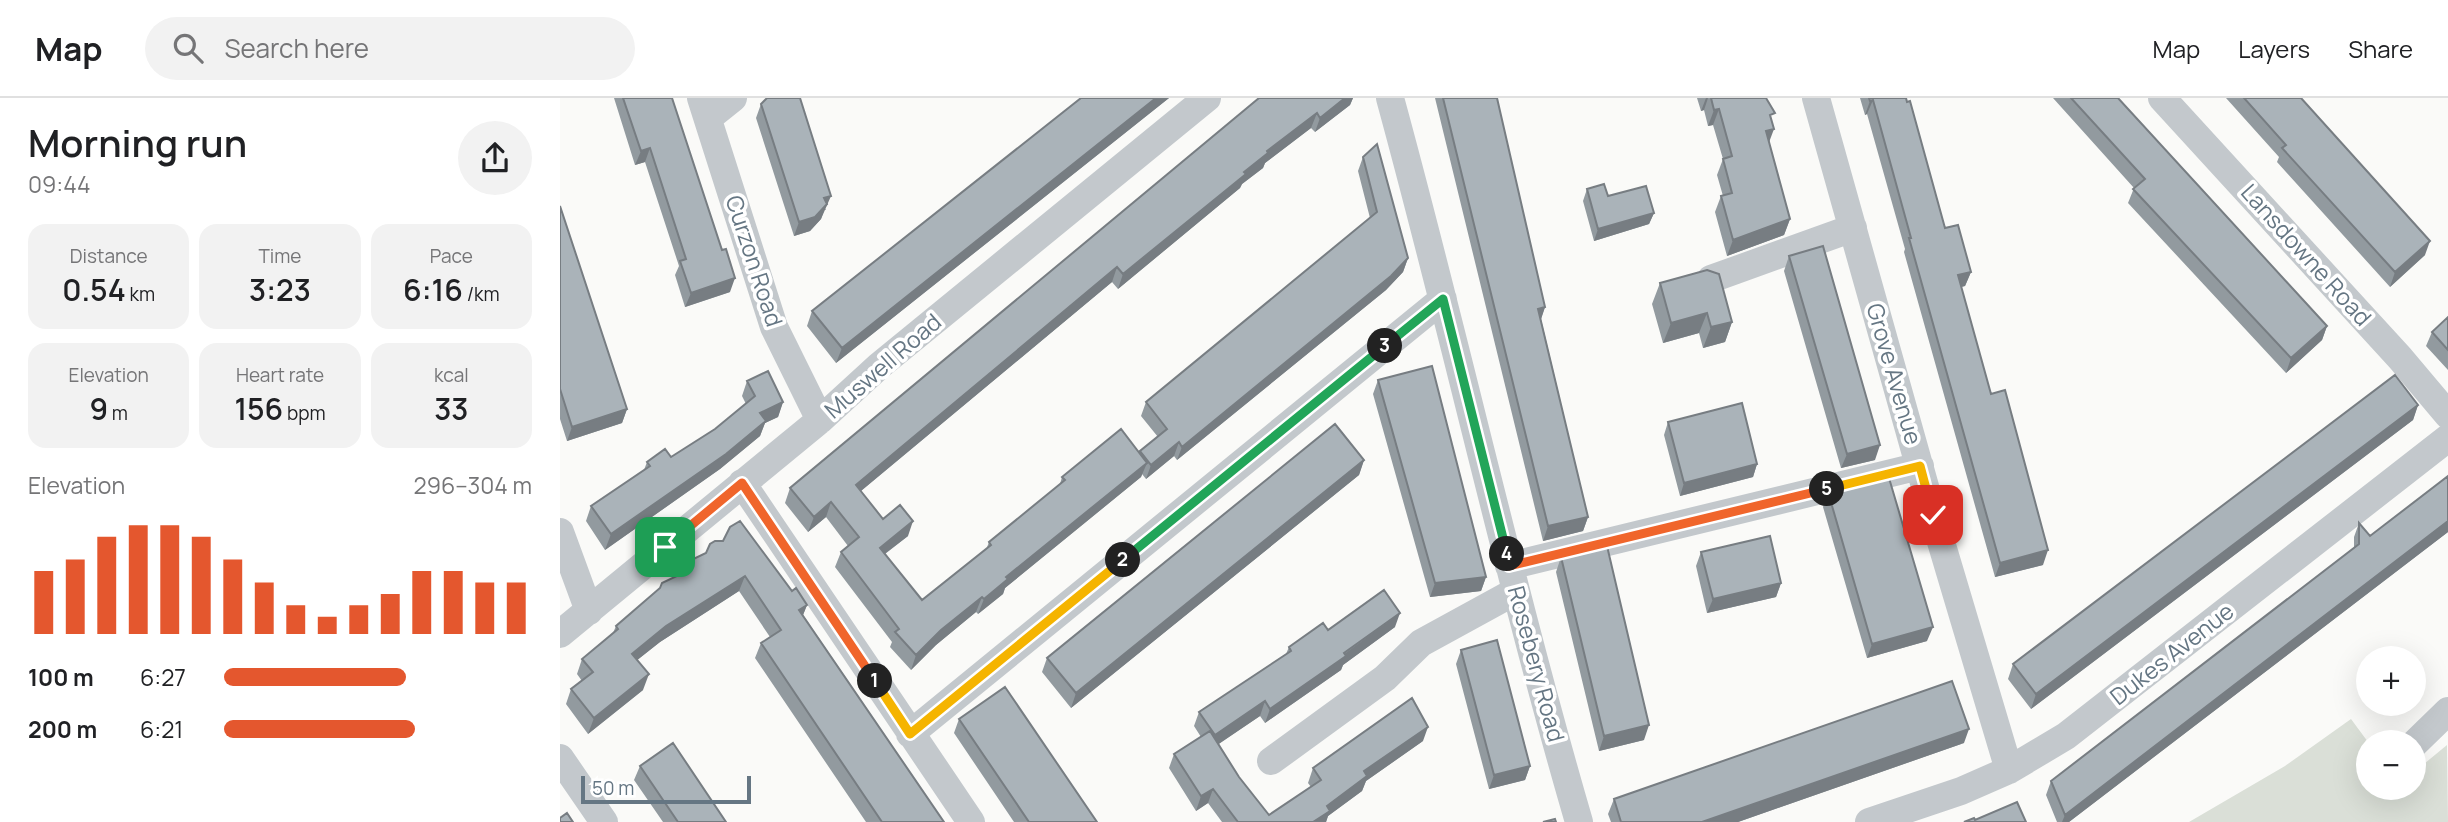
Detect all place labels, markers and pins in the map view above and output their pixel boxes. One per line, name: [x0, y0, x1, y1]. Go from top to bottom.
pin: 3: [1368, 328, 1402, 364]
pin: 5: [1810, 472, 1844, 506]
pin: [1903, 485, 1963, 545]
pin: [635, 517, 695, 577]
pin: 4: [1490, 536, 1524, 572]
pin: 2: [1106, 542, 1140, 578]
pin: 1: [858, 664, 892, 698]

